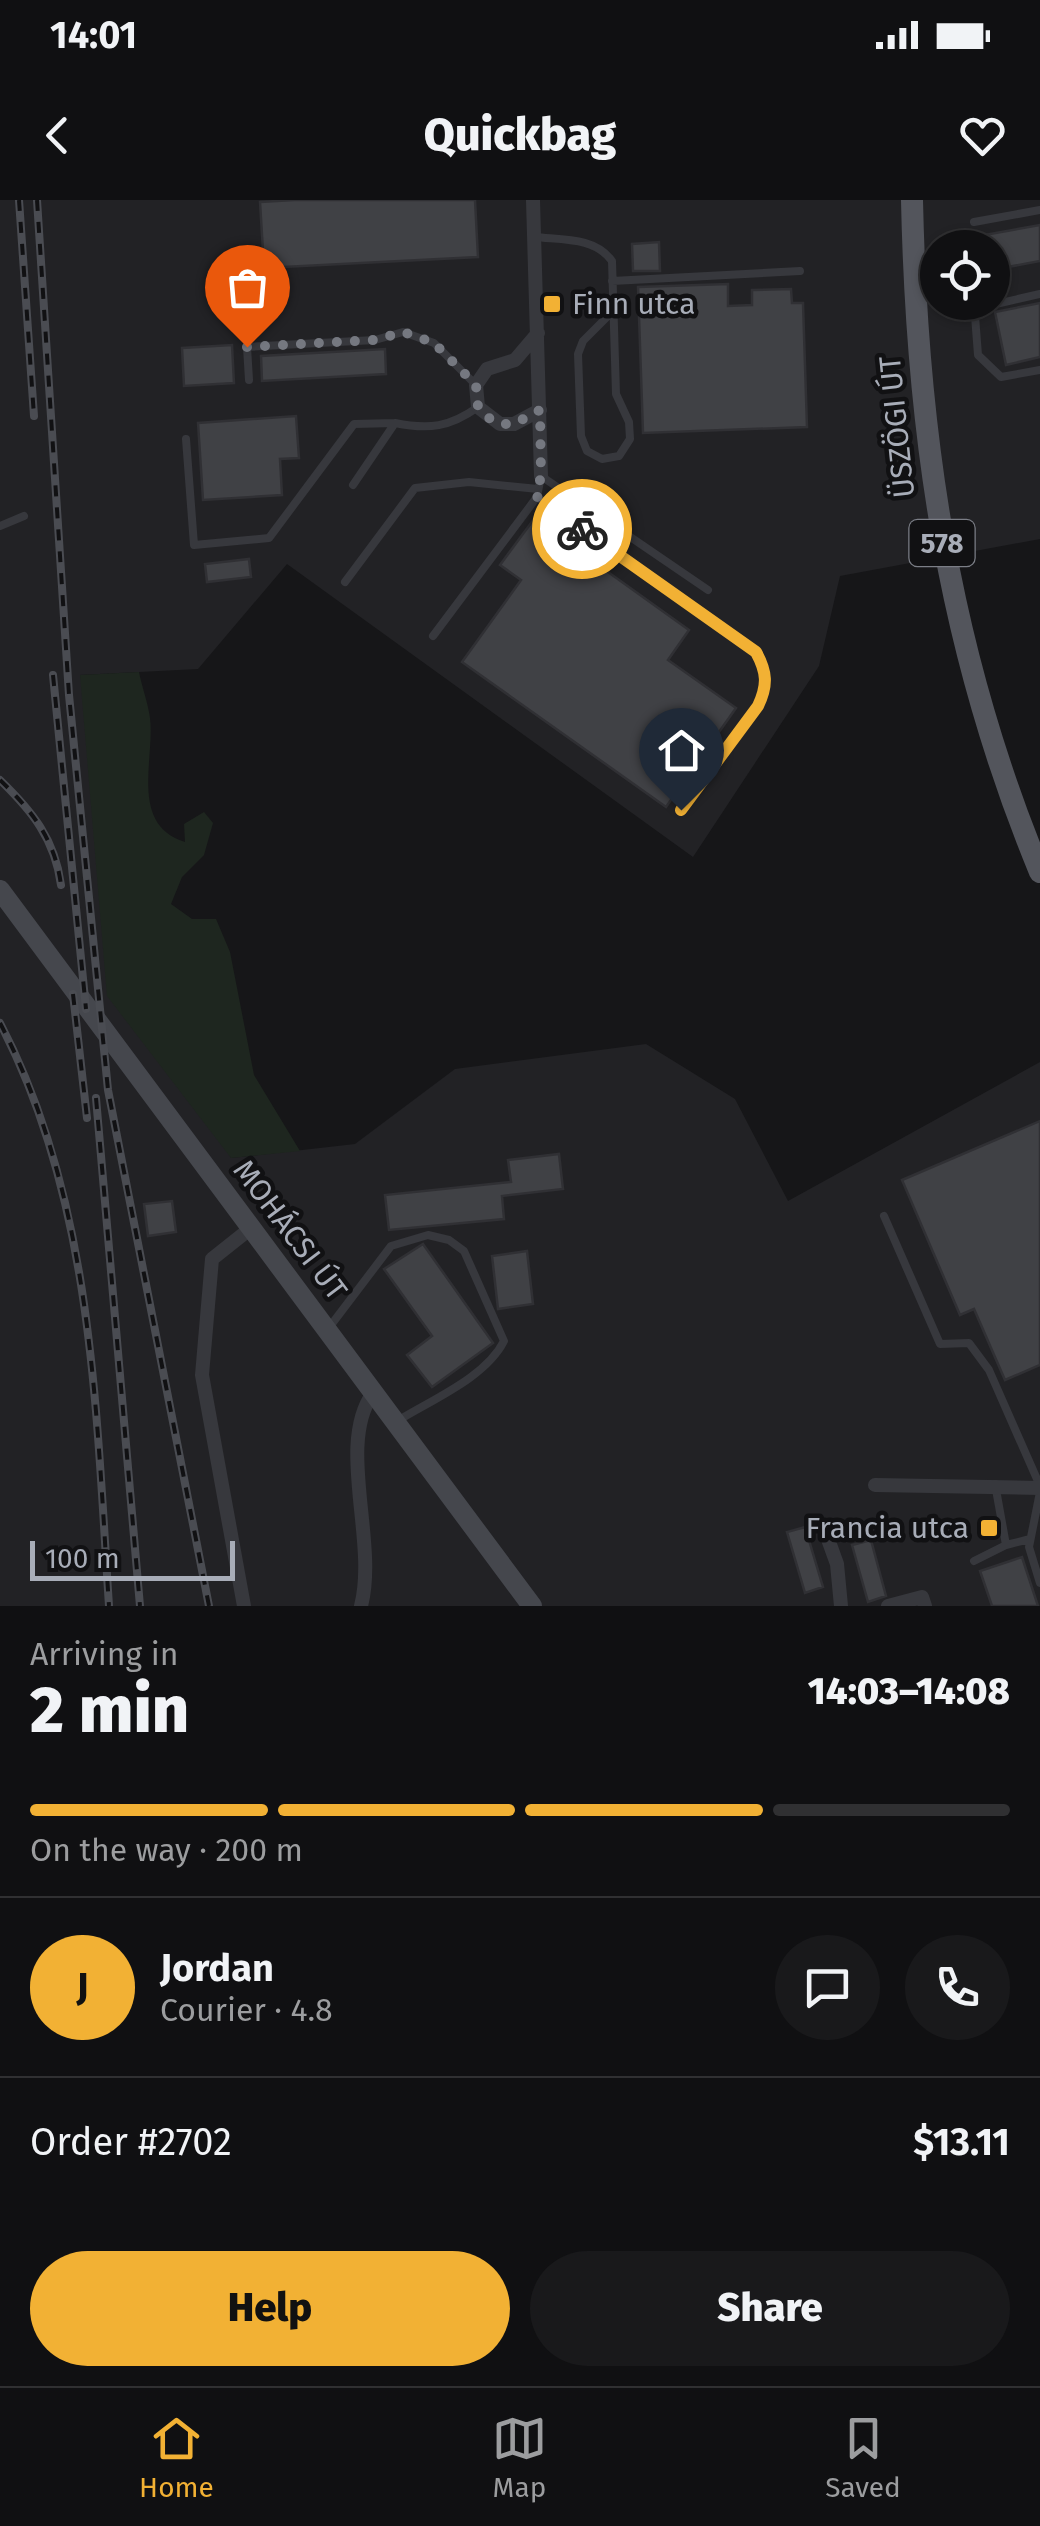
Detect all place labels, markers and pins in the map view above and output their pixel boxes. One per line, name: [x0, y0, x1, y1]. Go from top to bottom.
pin: [205, 245, 290, 348]
place label: Finn utca: [572, 286, 695, 322]
marker: Finn utca: [541, 293, 563, 315]
pin: [639, 708, 724, 811]
place label: Francia utca: [806, 1510, 969, 1546]
marker: Francia utca: [978, 1517, 1000, 1539]

